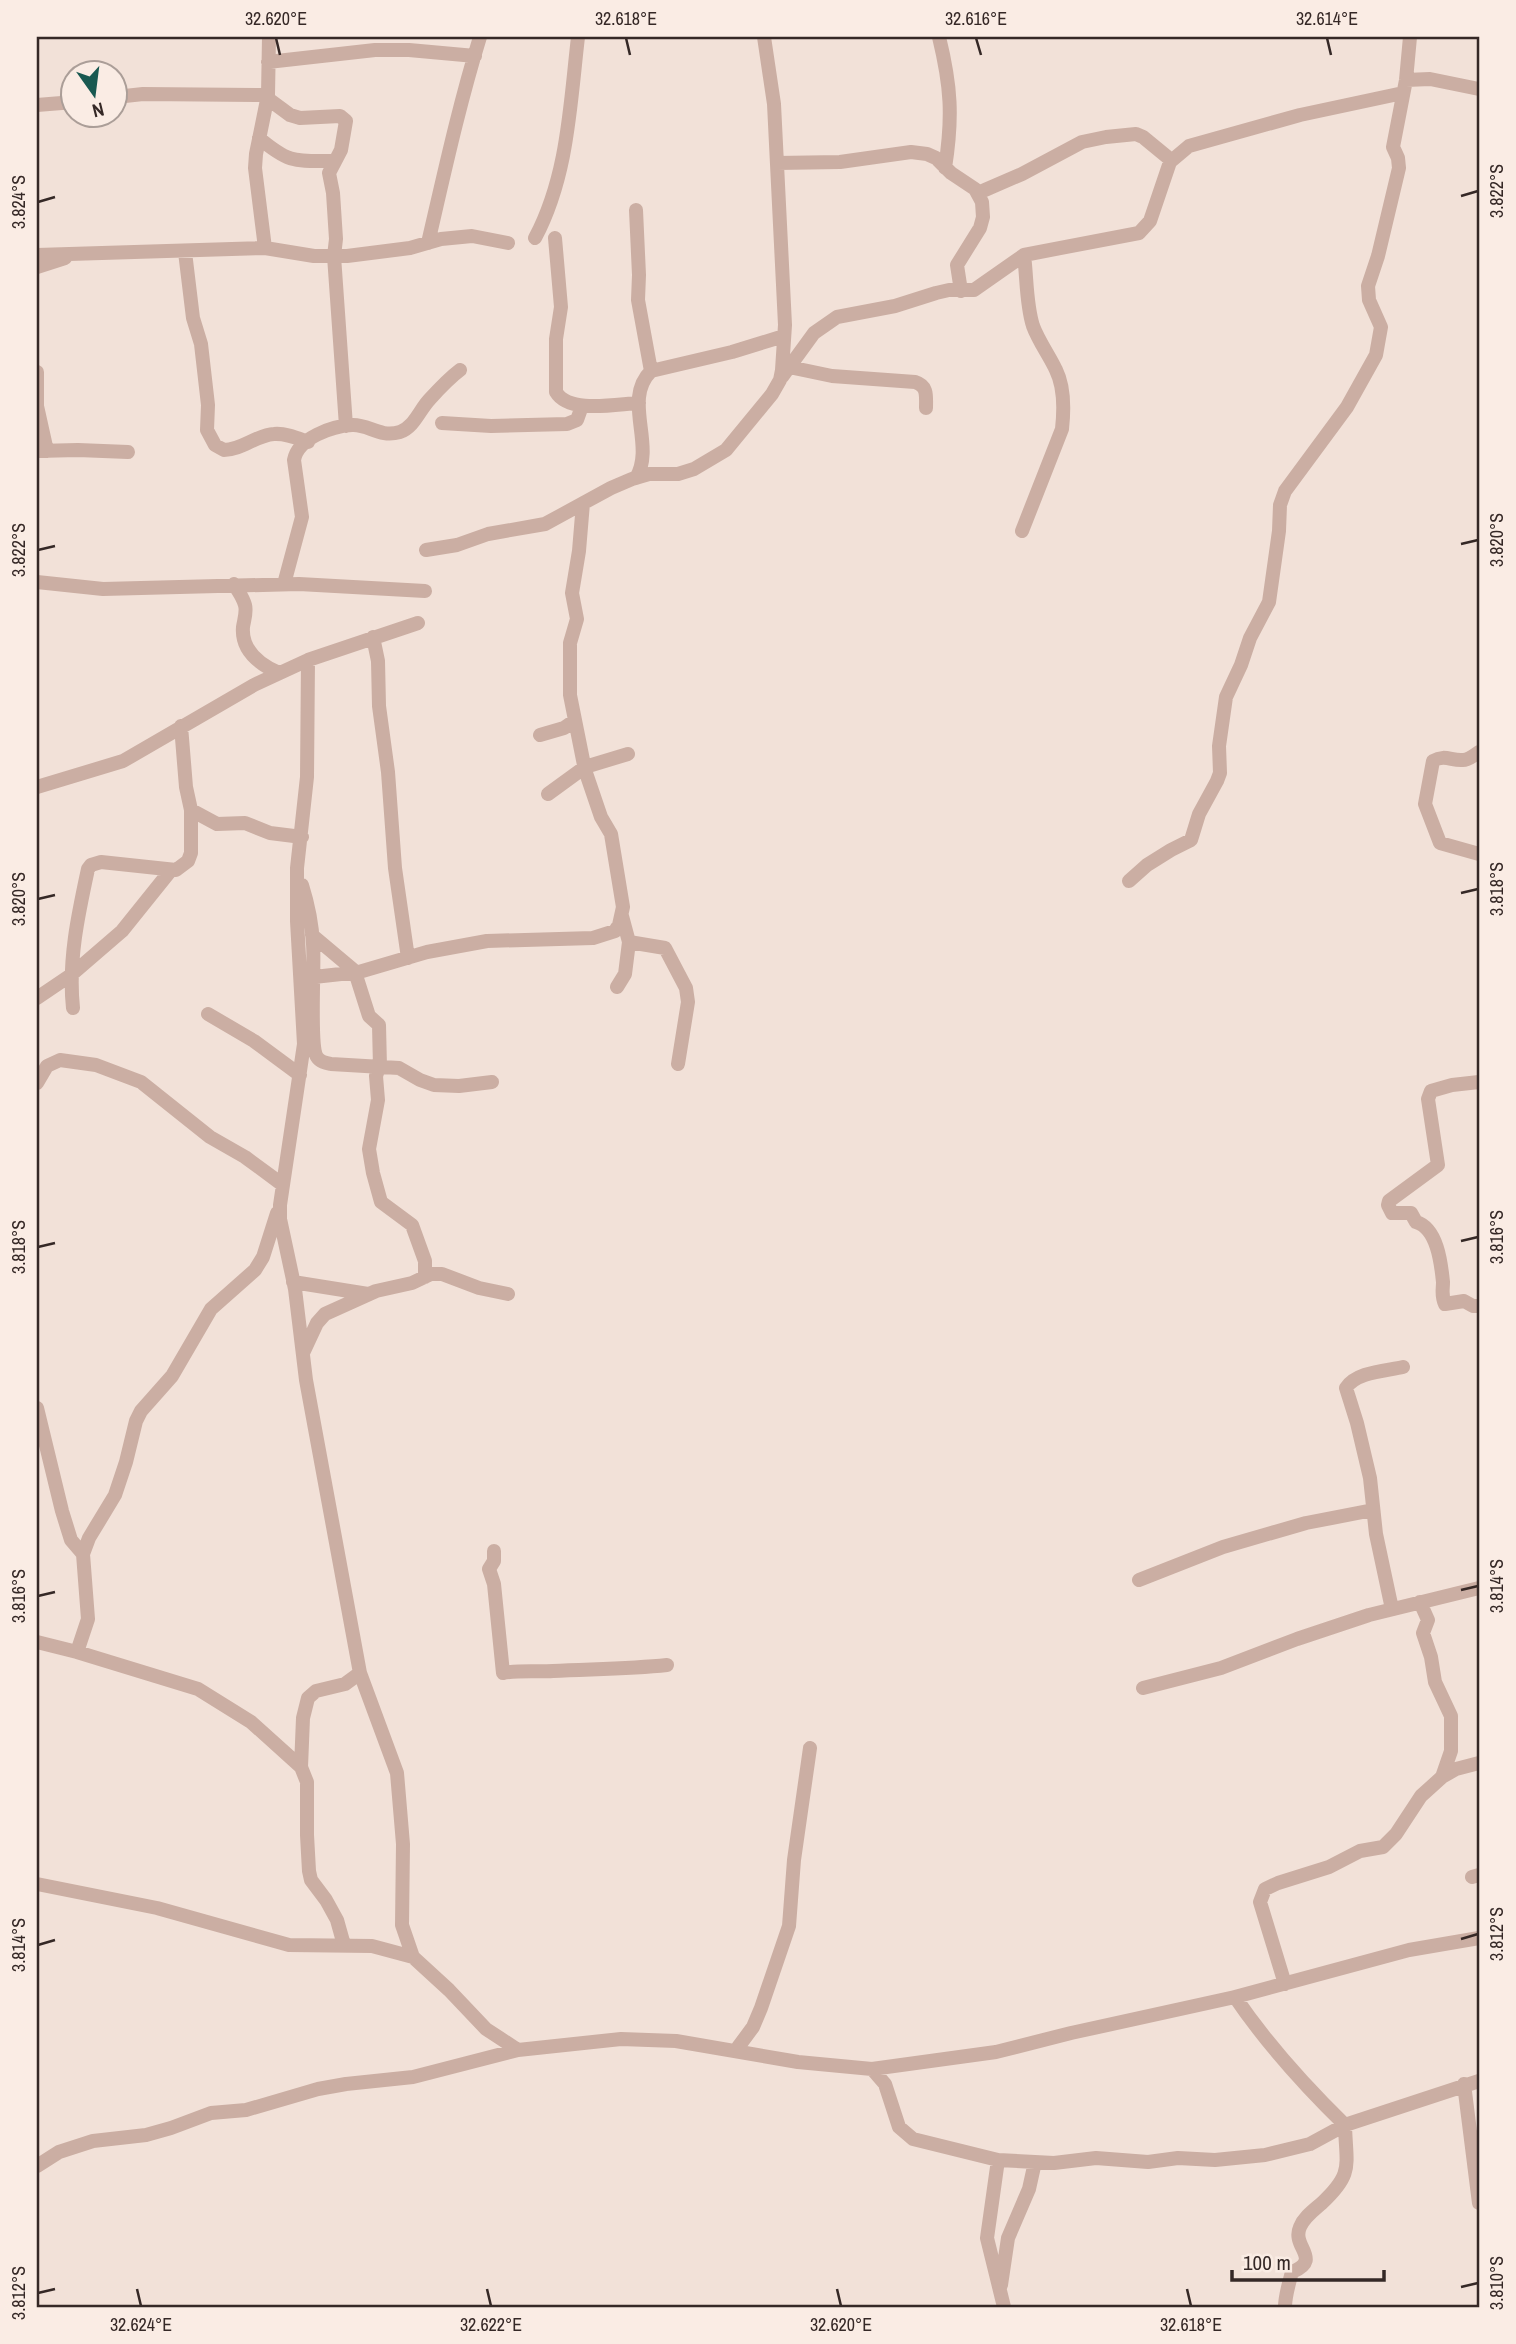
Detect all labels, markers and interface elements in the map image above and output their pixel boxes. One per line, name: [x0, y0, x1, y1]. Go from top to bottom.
text: 32.620°E: [245, 6, 307, 31]
text: 32.618°E: [595, 6, 657, 31]
text: 32.616°E: [945, 6, 1007, 31]
text: 32.614°E: [1296, 6, 1358, 31]
north arrow: [60, 60, 130, 130]
text: N: [90, 97, 107, 124]
text: 3.822°S: [1484, 164, 1509, 218]
text: 3.824°S: [6, 175, 31, 229]
text: 3.820°S: [1484, 513, 1509, 567]
text: 3.822°S: [6, 523, 31, 577]
text: 3.818°S: [1484, 862, 1509, 916]
text: 3.820°S: [6, 872, 31, 926]
text: 3.816°S: [1484, 1210, 1509, 1264]
text: 3.818°S: [6, 1220, 31, 1274]
text: 3.814°S: [1484, 1559, 1509, 1613]
text: 3.816°S: [6, 1569, 31, 1623]
text: 3.812°S: [1484, 1907, 1509, 1961]
text: 3.814°S: [6, 1918, 31, 1972]
scale bar: [1232, 2239, 1385, 2283]
text: 100 m: [1243, 2248, 1291, 2277]
text: 3.810°S: [1484, 2256, 1509, 2310]
text: 3.812°S: [6, 2266, 31, 2320]
text: 32.624°E: [110, 2312, 172, 2337]
text: 32.622°E: [460, 2312, 522, 2337]
text: 32.620°E: [810, 2312, 872, 2337]
text: 32.618°E: [1160, 2312, 1222, 2337]

